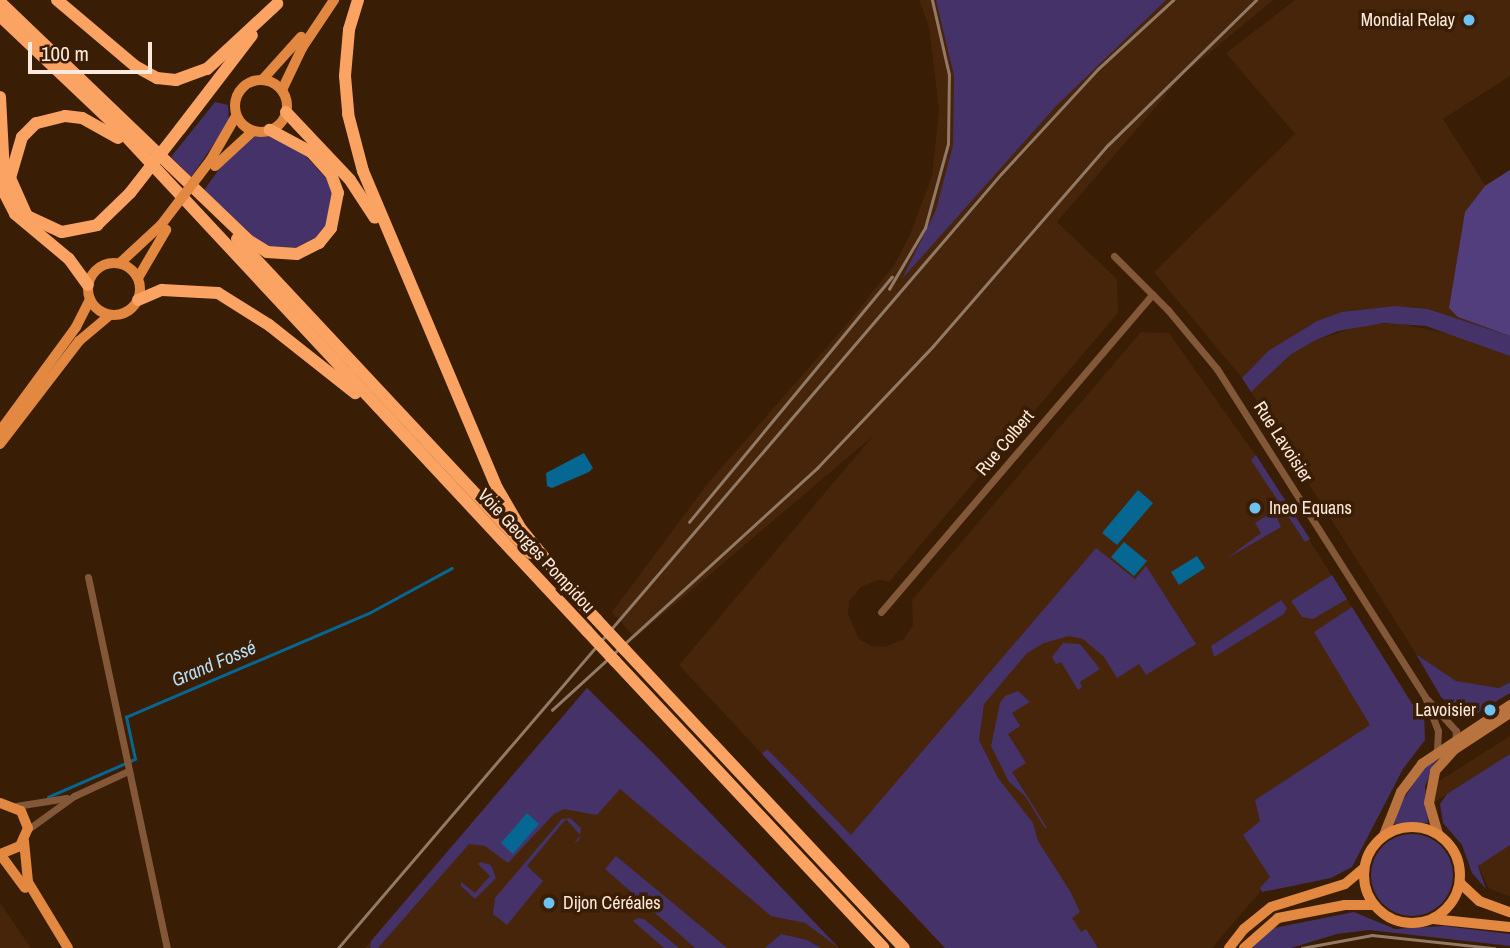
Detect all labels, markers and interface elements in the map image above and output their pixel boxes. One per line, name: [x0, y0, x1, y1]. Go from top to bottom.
place label: Mondial Relay: [1361, 9, 1455, 31]
marker: Mondial Relay: [1461, 12, 1477, 28]
scale bar: [32, 28, 156, 72]
text: 100 m: [41, 39, 89, 68]
street label: Rue Lavoisier: [1249, 398, 1317, 486]
street label: Rue Colbert: [971, 406, 1039, 480]
street label: Voie Georges Pompidou: [473, 485, 599, 617]
place label: Ineo Equans: [1269, 497, 1352, 519]
marker: Ineo Equans: [1247, 500, 1263, 516]
water label: Grand Fossé: [168, 636, 260, 692]
place label: Lavoisier: [1415, 699, 1476, 721]
marker: Lavoisier: [1482, 702, 1498, 718]
place label: Dijon Céréales: [563, 892, 661, 914]
marker: Dijon Céréales: [541, 895, 557, 911]

